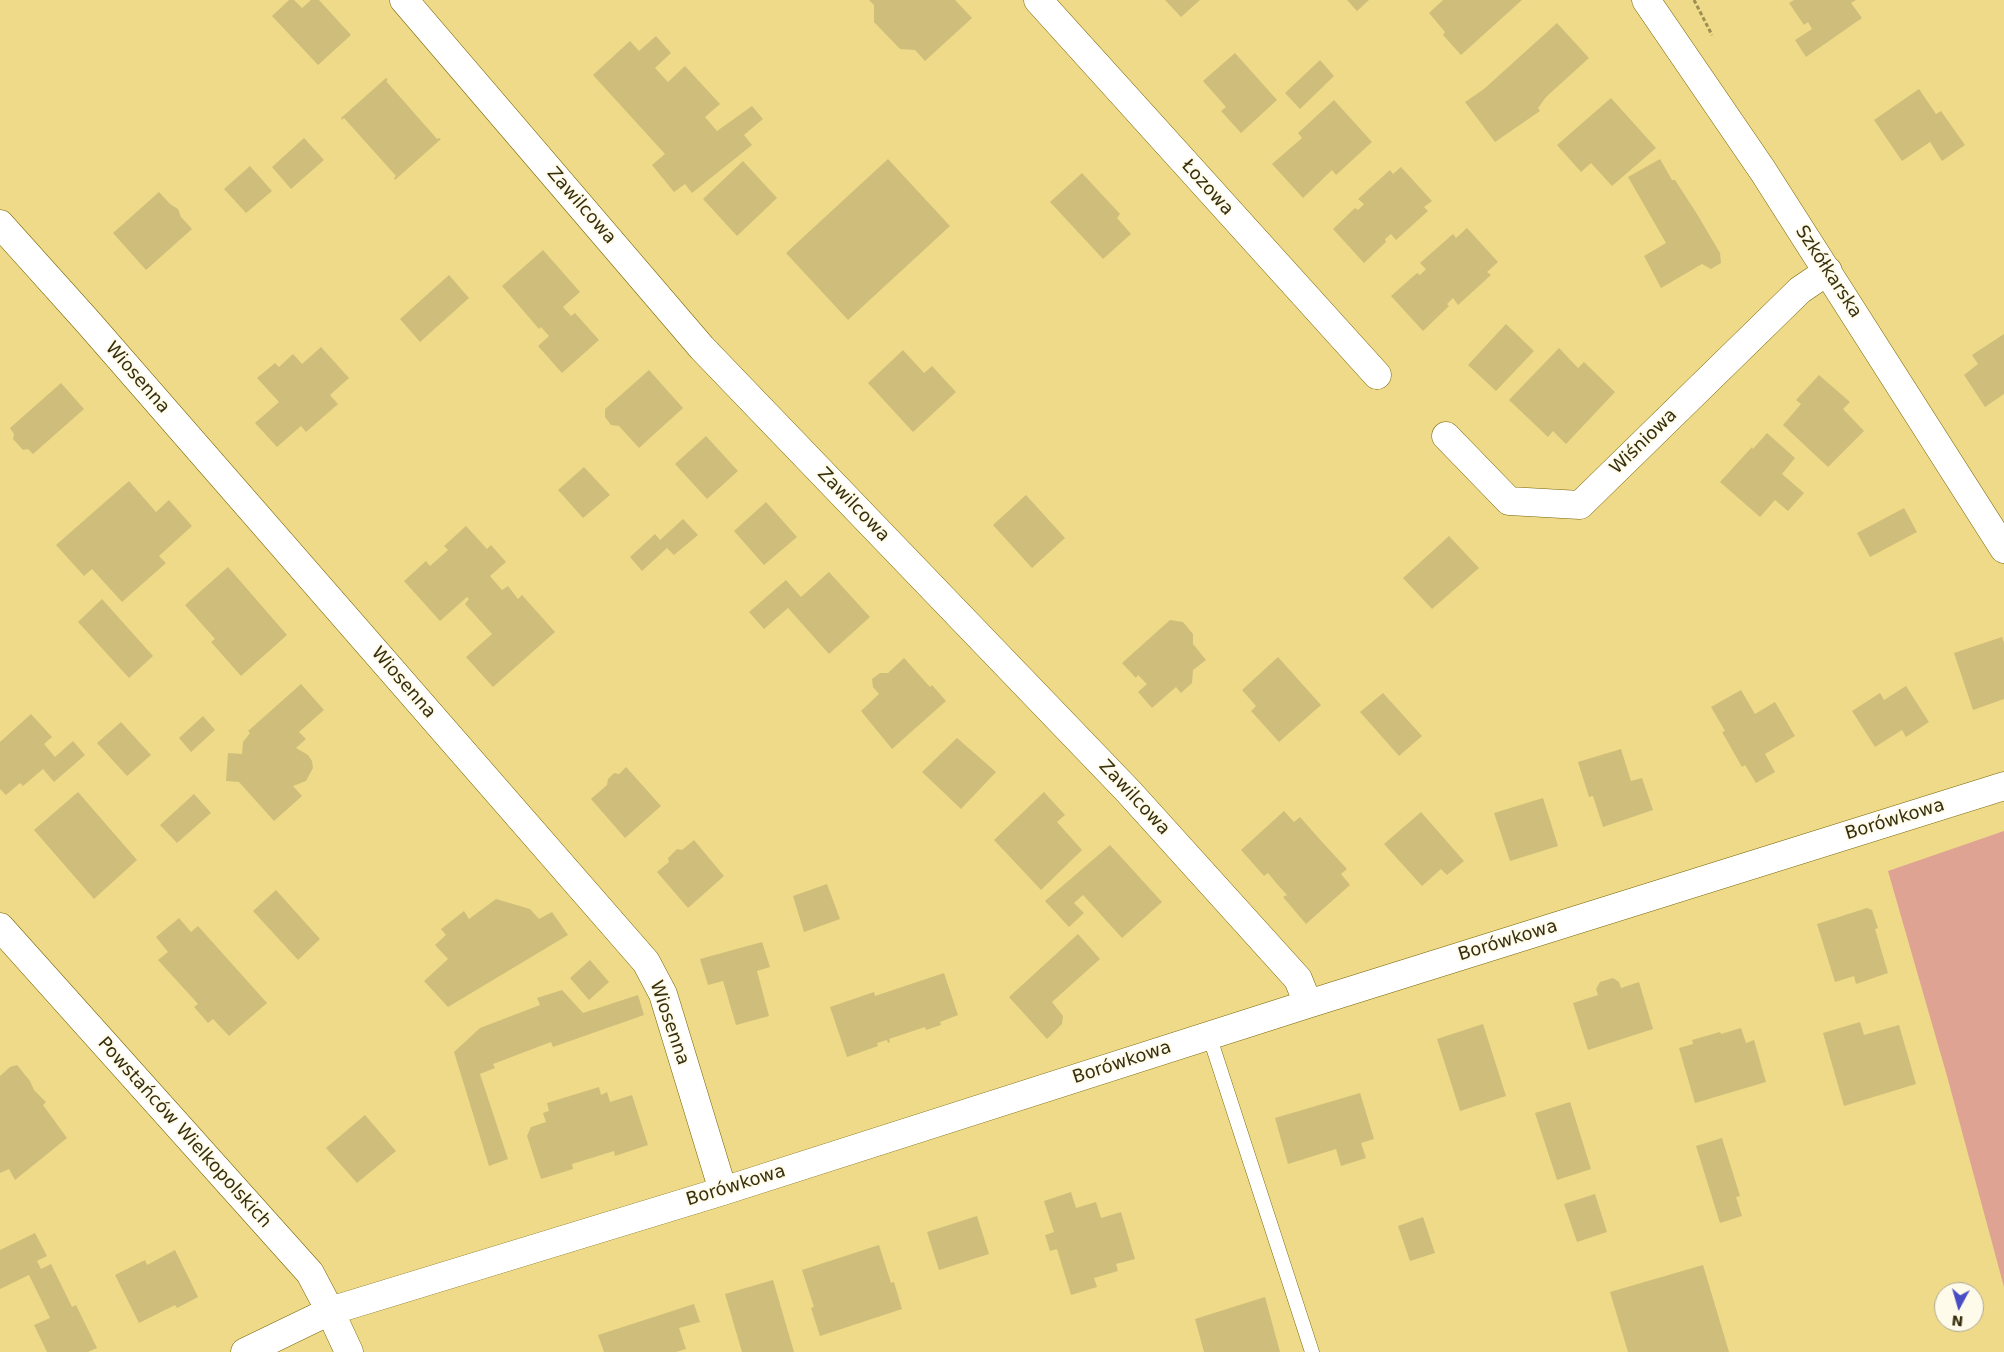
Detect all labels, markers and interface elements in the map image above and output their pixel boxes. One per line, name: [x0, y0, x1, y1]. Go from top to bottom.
street label: Łozowa: [1176, 156, 1238, 220]
street label: Zawilcowa: [542, 163, 620, 249]
street label: Szkółkarska: [1790, 222, 1866, 322]
street label: Wiosenna: [100, 338, 174, 418]
street label: Wiśniowa: [1606, 405, 1682, 479]
street label: Zawilcowa: [812, 463, 894, 547]
street label: Wiosenna: [366, 643, 440, 723]
street label: Zawilcowa: [1094, 756, 1174, 840]
street label: Borówkowa: [1843, 795, 1947, 845]
street label: Borówkowa: [1456, 916, 1560, 966]
street label: Wiosenna: [645, 978, 693, 1068]
street label: Powstańców Wielkopolskich: [93, 1033, 275, 1233]
street label: Borówkowa: [1070, 1037, 1174, 1089]
street label: Borówkowa: [684, 1161, 788, 1211]
north arrow: [1934, 1282, 1984, 1332]
text: N: [1951, 1312, 1964, 1329]

